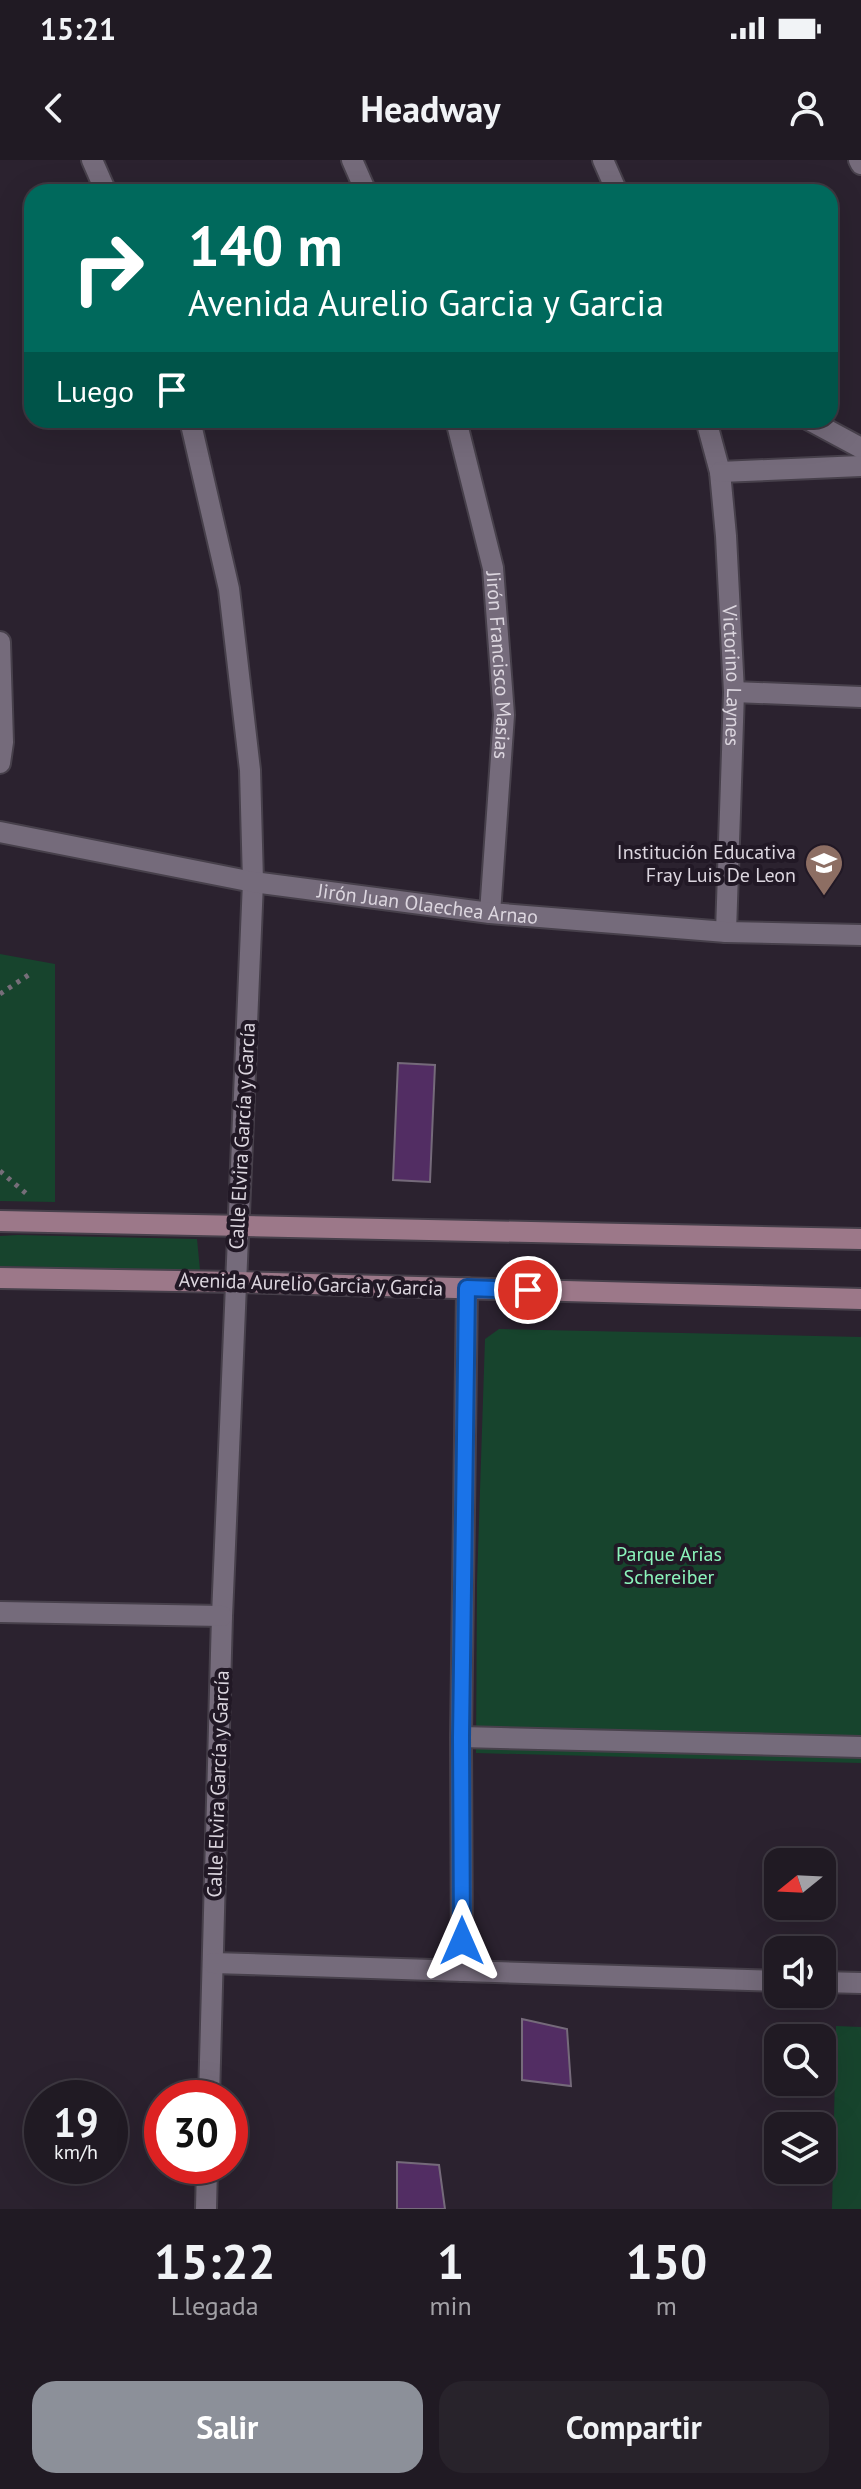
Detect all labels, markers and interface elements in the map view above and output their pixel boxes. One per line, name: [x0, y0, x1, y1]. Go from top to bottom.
text: 15:21: [40, 9, 116, 48]
text: Headway: [360, 85, 501, 132]
icon: back: [32, 86, 76, 130]
icon: person: [785, 86, 829, 130]
text: 140 m: [188, 209, 343, 281]
icon: right: [56, 216, 160, 320]
text: Avenida Aurelio Garcia y Garcia: [188, 279, 664, 326]
icon: arrive: [150, 368, 194, 412]
text: Luego: [56, 371, 134, 410]
street label: Jirón Francisco Masias: [480, 569, 517, 760]
street label: Victorino Laynes: [717, 604, 747, 747]
place label: Institución Educativa Fray Luis De Leon: [617, 839, 796, 888]
school or university icon: Institución Educativa Fray Luis De Leon: [803, 842, 845, 897]
street label: Jirón Juan Olaechea Arnao: [315, 877, 539, 930]
street label: Calle Elvira García y García: [223, 1022, 261, 1250]
pin: [494, 1256, 562, 1324]
street label: Avenida Aurelio Garcia y Garcia: [178, 1266, 444, 1302]
icon: arrive: [506, 1268, 550, 1312]
park label: Parque Arias Schereiber: [616, 1541, 722, 1590]
street label: Calle Elvira García y García: [201, 1670, 235, 1898]
north arrow: [764, 1848, 836, 1920]
map controls: [764, 1848, 836, 2184]
position arrow: [420, 1899, 504, 1983]
button: sound: [764, 1936, 836, 2008]
button: search: [764, 2024, 836, 2096]
speed limit sign: 30: [144, 2080, 248, 2184]
text: 19: [53, 2096, 99, 2148]
button: layers: [764, 2112, 836, 2184]
text: km/h: [54, 2139, 98, 2165]
text: 15:22: [154, 2230, 276, 2292]
text: 1: [437, 2230, 464, 2292]
text: 150: [626, 2230, 707, 2292]
text: Llegada: [171, 2289, 259, 2322]
text: min: [429, 2289, 472, 2322]
text: m: [656, 2289, 677, 2322]
button: Salir: [32, 2381, 423, 2473]
button: Compartir: [439, 2381, 829, 2473]

